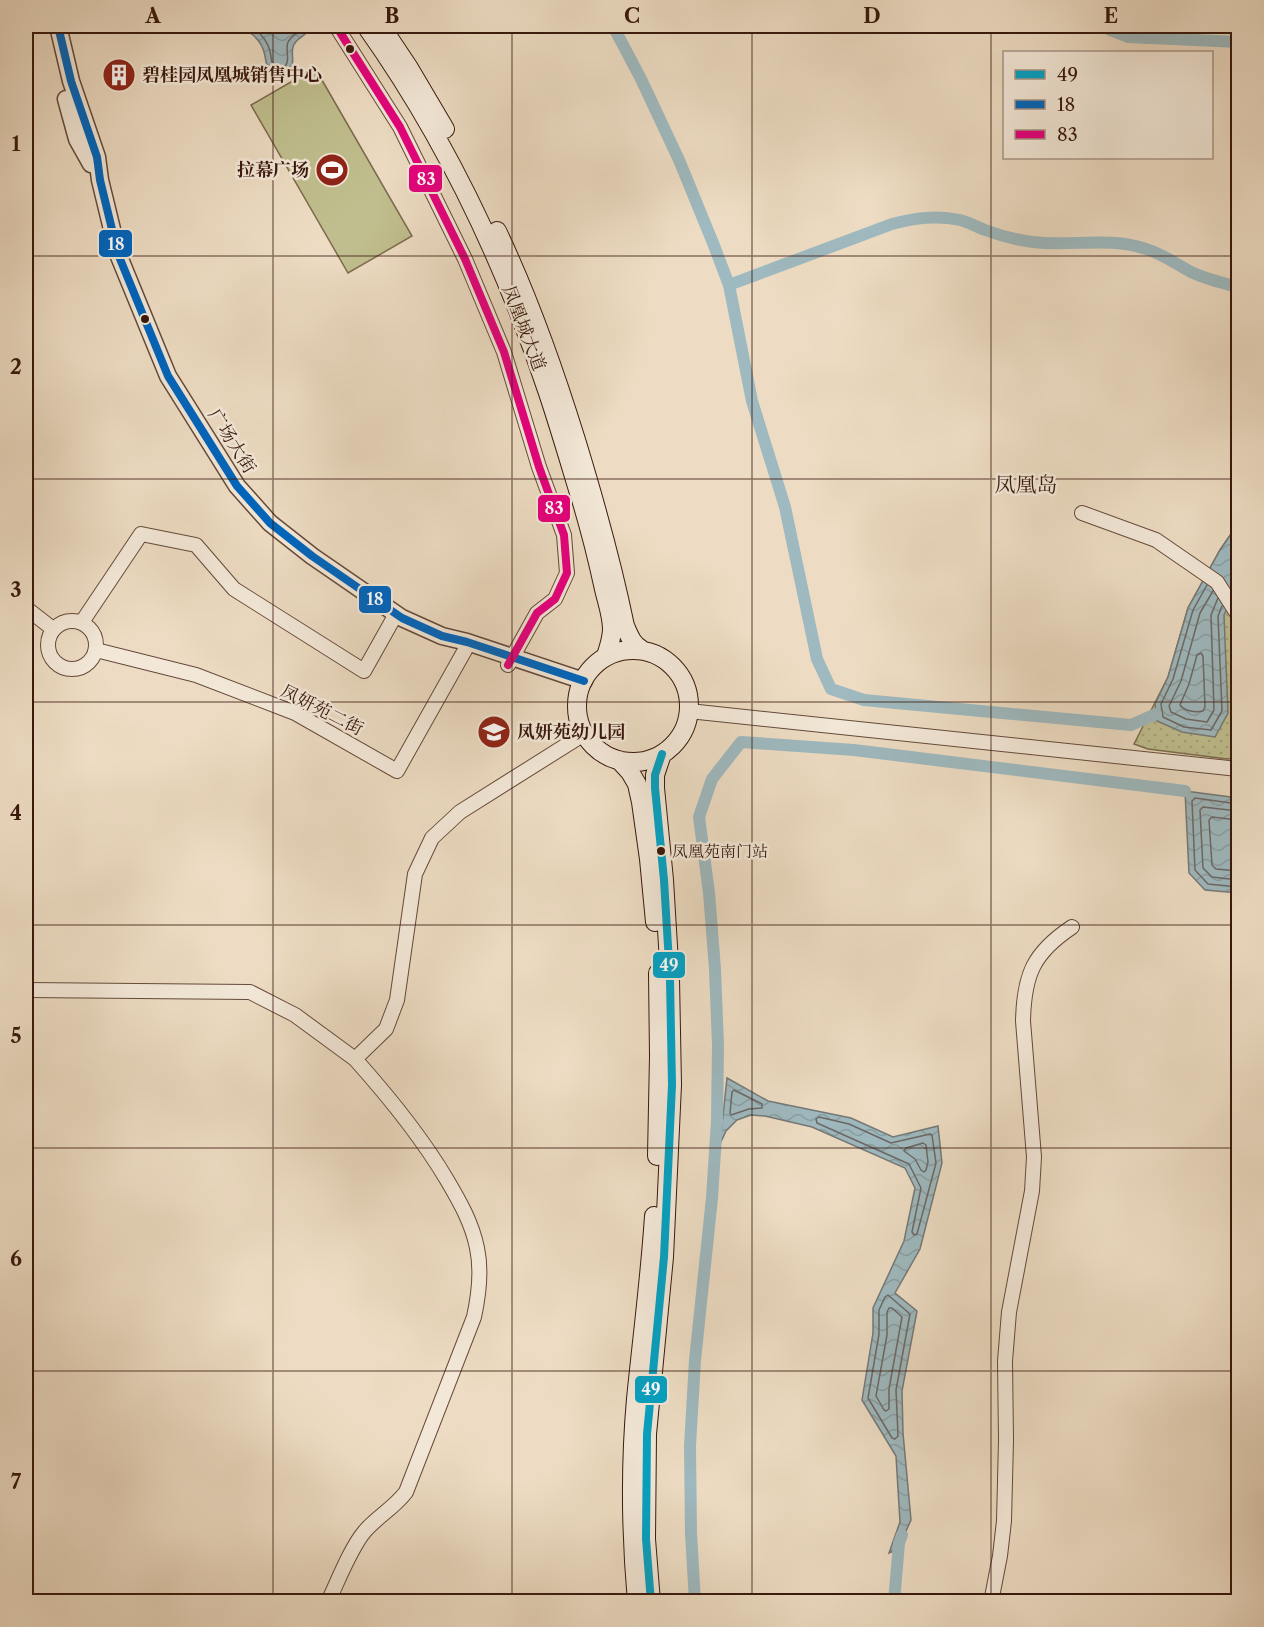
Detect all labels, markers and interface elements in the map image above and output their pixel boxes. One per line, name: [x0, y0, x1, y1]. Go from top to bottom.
text: A: [144, 4, 161, 28]
text: B: [385, 4, 400, 28]
text: C: [624, 4, 640, 28]
text: D: [863, 4, 881, 28]
text: E: [1104, 4, 1118, 28]
unlabelled marker: [344, 43, 356, 55]
legend: [1003, 51, 1213, 159]
building icon: 碧桂园凤凰城销售中心: [101, 57, 137, 93]
place label: 碧桂园凤凰城销售中心: [142, 64, 322, 86]
text: 49: [1057, 64, 1078, 86]
text: 18: [1057, 94, 1075, 116]
text: 83: [1057, 124, 1078, 146]
text: 1: [12, 132, 21, 156]
sports icon: 拉幕广场: [314, 152, 350, 188]
place label: 拉幕广场: [237, 159, 309, 181]
line badge: 83: [408, 164, 443, 193]
text: 83: [417, 169, 435, 189]
line badge: 18: [98, 229, 133, 258]
text: 18: [107, 234, 125, 254]
street label: 凤凰城大道: [498, 282, 550, 374]
unlabelled marker: [139, 313, 151, 325]
text: 2: [10, 355, 22, 379]
street label: 广场大街: [204, 405, 260, 477]
district label: 凤凰岛: [995, 472, 1058, 497]
line badge: 83: [537, 494, 571, 523]
text: 83: [545, 498, 563, 518]
text: 3: [10, 578, 22, 602]
line badge: 18: [358, 585, 392, 614]
text: 18: [366, 589, 384, 609]
street label: 凤妍苑二街: [277, 680, 367, 740]
school or university icon: 凤妍苑幼儿园: [476, 714, 512, 750]
place label: 凤妍苑幼儿园: [517, 721, 625, 743]
text: 4: [10, 801, 22, 825]
place label: 凤凰苑南门站: [672, 841, 768, 861]
marker: 凤凰苑南门站: [655, 845, 667, 857]
line badge: 49: [652, 951, 686, 979]
text: 49: [659, 955, 679, 975]
text: 5: [10, 1024, 22, 1048]
text: 6: [10, 1247, 22, 1271]
line badge: 49: [634, 1375, 668, 1404]
text: 49: [641, 1379, 661, 1399]
text: 7: [11, 1470, 22, 1494]

